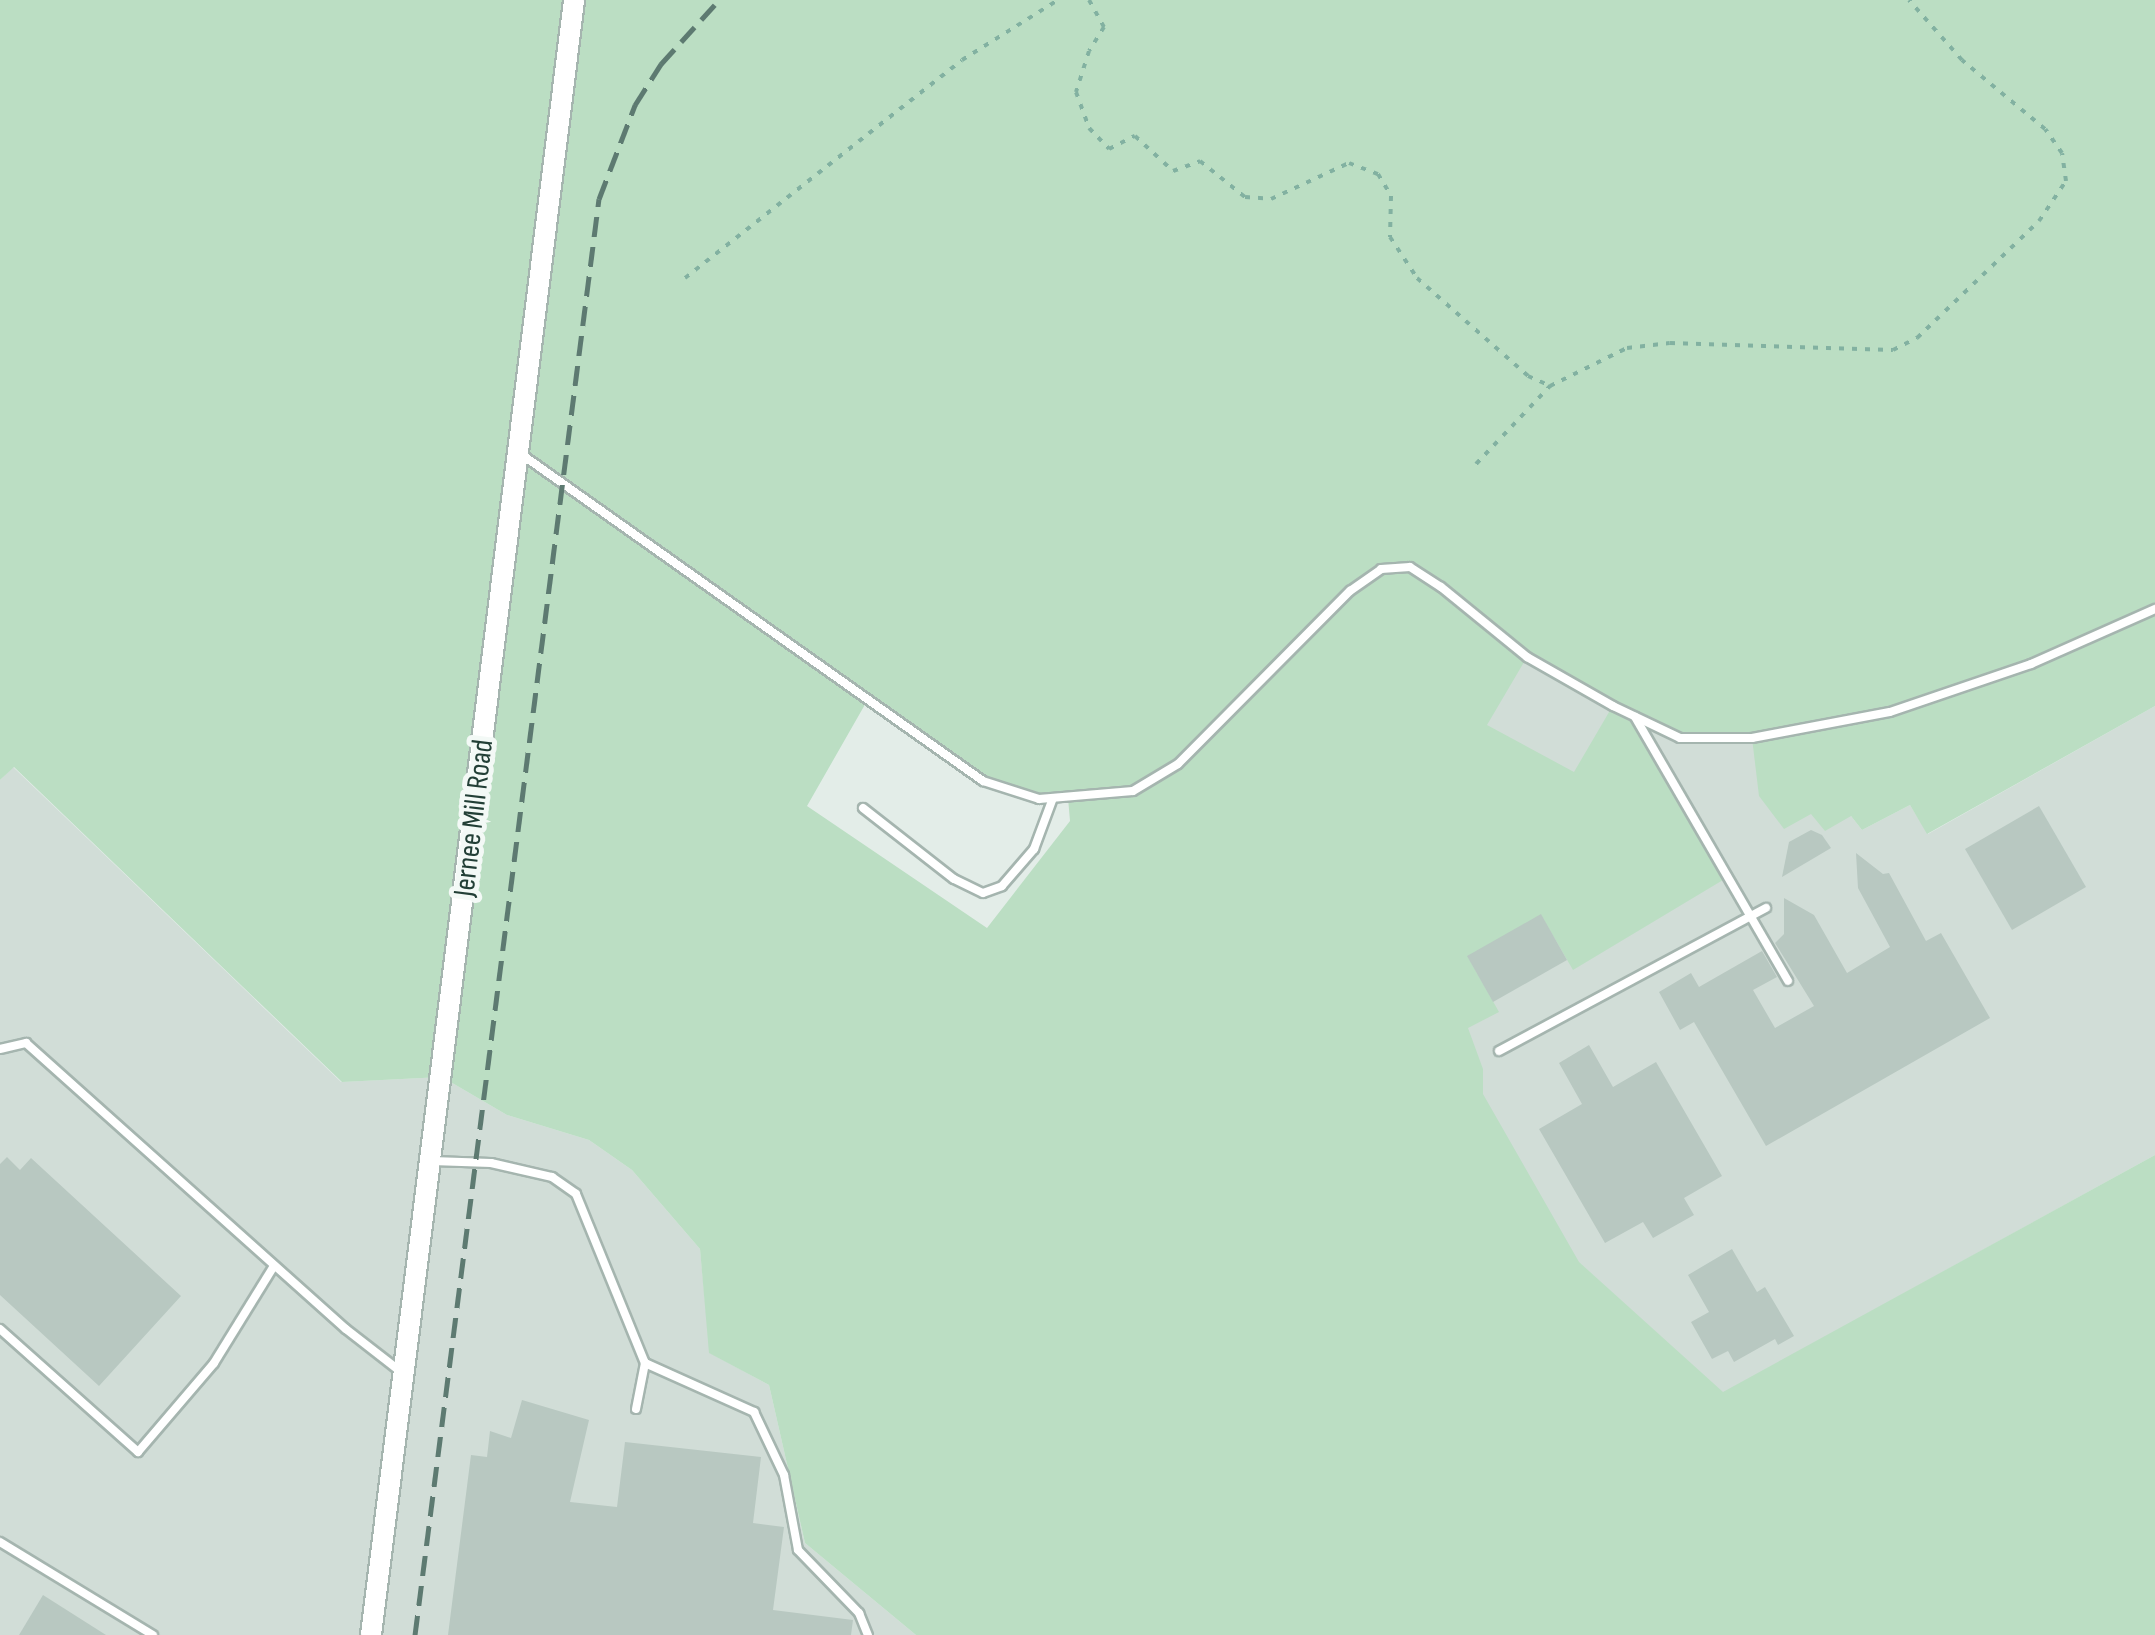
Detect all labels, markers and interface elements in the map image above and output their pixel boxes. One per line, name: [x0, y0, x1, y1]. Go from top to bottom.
street label: Jernee Mill Road: [447, 737, 501, 899]

